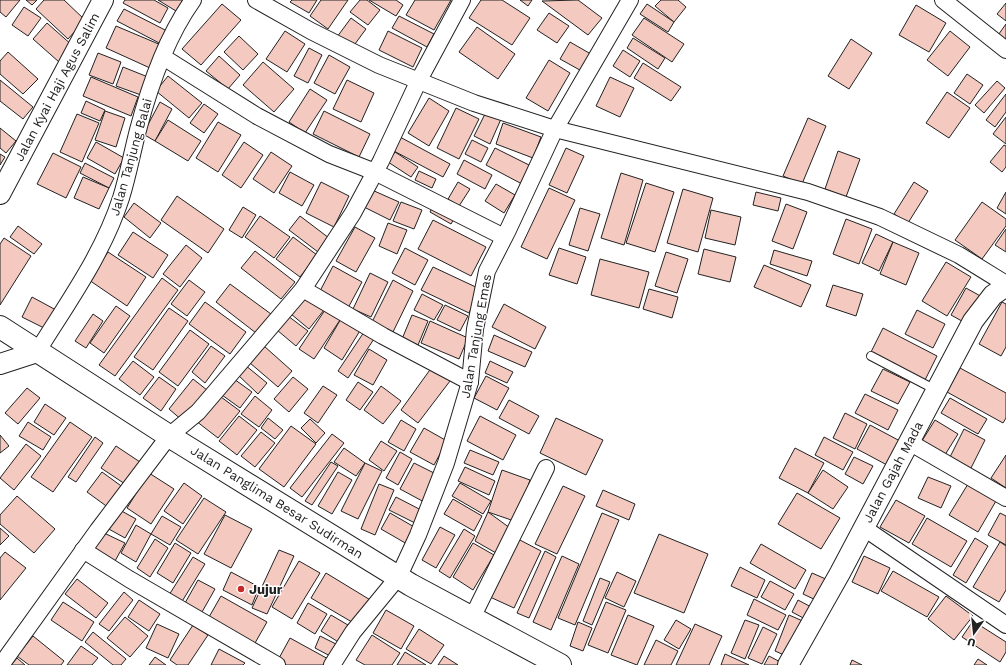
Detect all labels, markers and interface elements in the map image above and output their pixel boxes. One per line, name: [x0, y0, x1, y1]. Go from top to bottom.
street label: Jalan Kyai Haji Agus Salim: [11, 10, 103, 164]
street label: Jalan Tanjung Balai: [107, 97, 155, 217]
street label: Jalan Tanjung Emas: [458, 273, 494, 399]
street label: Jalan Gajah Mada: [860, 418, 926, 525]
street label: Jalan Panglima Besar Sudirman: [188, 443, 366, 561]
place label: Jujur: [249, 582, 283, 597]
marker: Jujur: [236, 584, 246, 594]
north arrow: [954, 613, 994, 653]
text: U: [966, 635, 977, 649]

